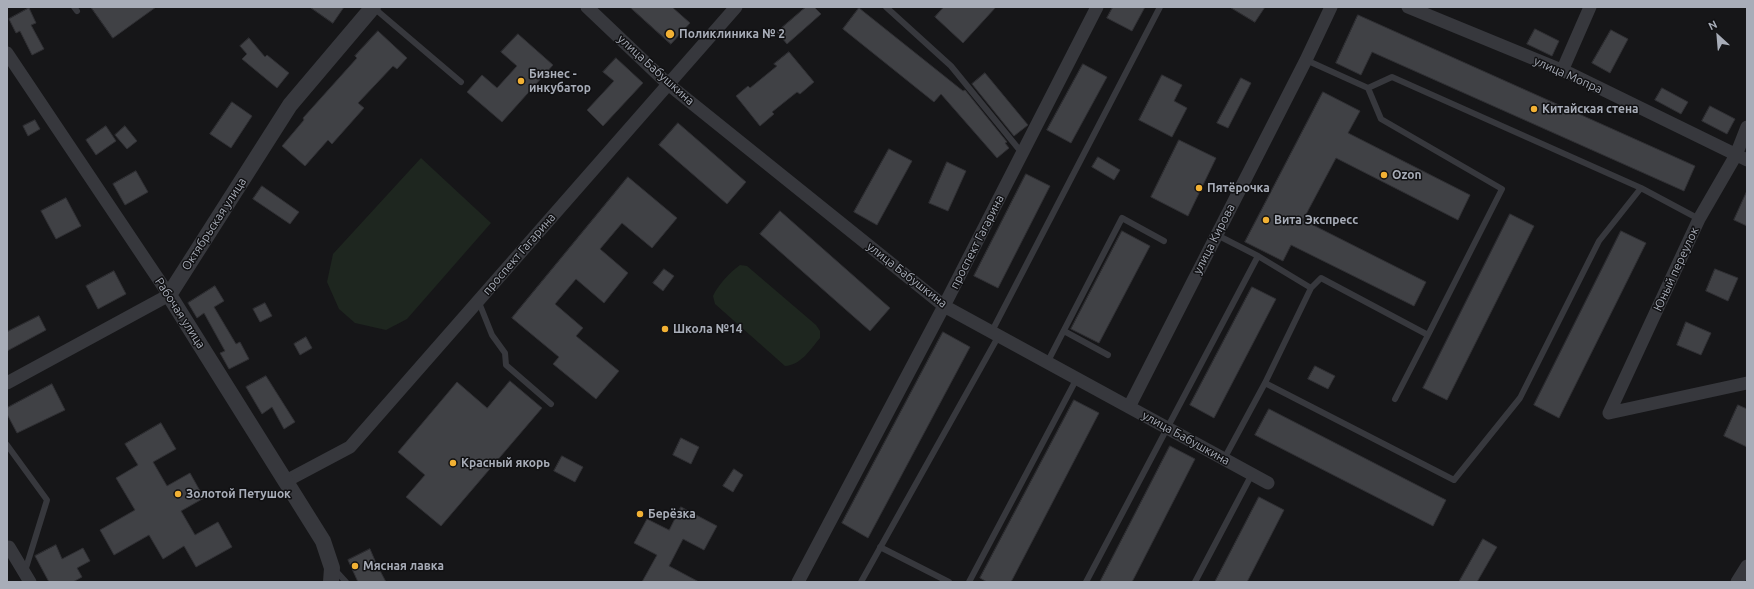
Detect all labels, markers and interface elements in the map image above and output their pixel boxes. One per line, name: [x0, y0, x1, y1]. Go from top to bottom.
north arrow: [1698, 16, 1738, 56]
text: N: [1706, 18, 1719, 32]
place label: Поликлиника № 2: [679, 27, 785, 41]
marker: Поликлиника № 2: [664, 28, 676, 40]
street label: улица Бабушкина: [615, 32, 697, 108]
street label: улица Мопра: [1532, 54, 1604, 96]
place label: Бизнес - инкубатор: [529, 67, 591, 95]
marker: Бизнес - инкубатор: [516, 76, 526, 86]
place label: Китайская стена: [1542, 102, 1639, 116]
marker: Китайская стена: [1529, 104, 1539, 114]
place label: Ozon: [1392, 168, 1421, 182]
marker: Ozon: [1379, 170, 1389, 180]
street label: Октябрьская улица: [179, 175, 249, 273]
place label: Пятёрочка: [1207, 181, 1270, 195]
marker: Пятёрочка: [1194, 183, 1204, 193]
street label: проспект Гагарина: [947, 193, 1007, 291]
street label: улица Кирова: [1190, 202, 1238, 276]
street label: проспект Гагарина: [480, 210, 558, 298]
place label: Вита Экспресс: [1274, 213, 1358, 227]
marker: Вита Экспресс: [1261, 215, 1271, 225]
street label: Юный переулок: [1650, 225, 1702, 313]
street label: улица Бабушкина: [864, 239, 950, 311]
street label: Рабочая улица: [152, 275, 208, 351]
place label: Школа №14: [673, 322, 742, 336]
marker: Школа №14: [660, 324, 670, 334]
street label: улица Бабушкина: [1140, 408, 1232, 468]
place label: Красный якорь: [461, 456, 550, 470]
marker: Красный якорь: [448, 458, 458, 468]
place label: Золотой Петушок: [186, 487, 291, 501]
marker: Золотой Петушок: [173, 489, 183, 499]
place label: Берёзка: [648, 507, 696, 521]
marker: Берёзка: [635, 509, 645, 519]
place label: Мясная лавка: [363, 559, 444, 573]
marker: Мясная лавка: [350, 561, 360, 571]

